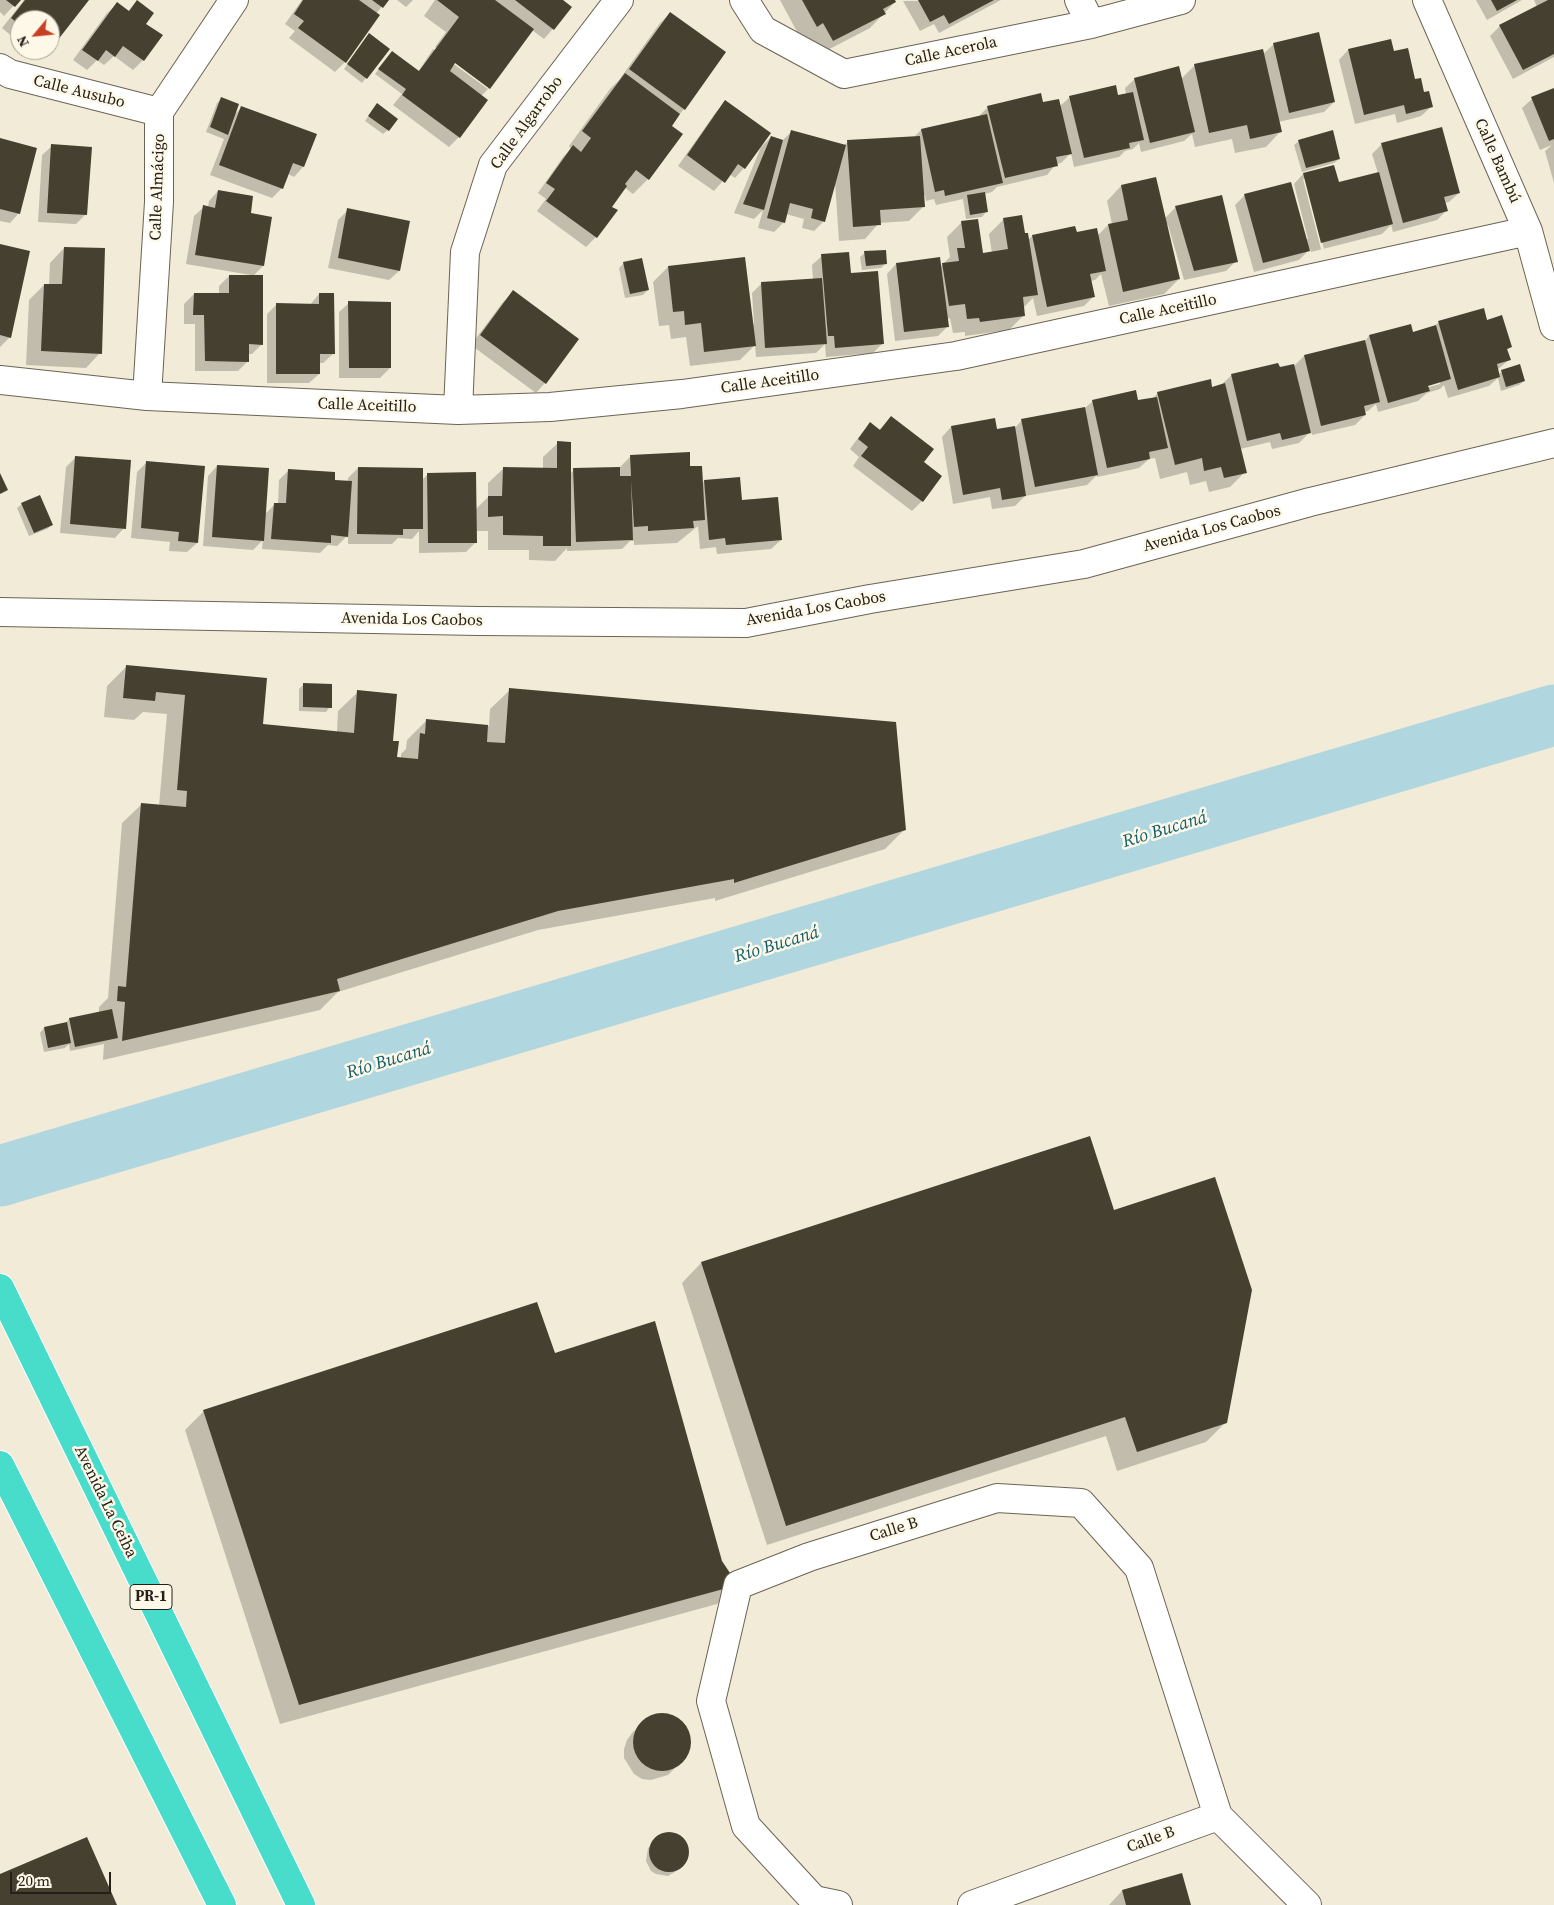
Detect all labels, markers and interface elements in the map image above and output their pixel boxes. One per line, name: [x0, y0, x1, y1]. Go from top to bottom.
north arrow: [10, 10, 60, 60]
text: N: [11, 32, 34, 51]
street label: Calle Acerola: [903, 33, 999, 71]
street label: Calle Ausubo: [31, 71, 127, 113]
street label: Calle Algarrobo: [487, 72, 567, 174]
street label: Calle Bambú: [1470, 116, 1524, 206]
street label: Calle Almácigo: [147, 133, 169, 241]
street label: Calle Aceitillo: [1118, 290, 1218, 330]
street label: Calle Aceitillo: [720, 366, 820, 398]
street label: Calle Aceitillo: [317, 395, 417, 417]
street label: Avenida Los Caobos: [1141, 501, 1283, 557]
street label: Avenida Los Caobos: [745, 587, 887, 631]
street label: Avenida Los Caobos: [341, 609, 483, 631]
water label: Río Bucaná: [1120, 807, 1210, 853]
water label: Río Bucaná: [732, 922, 822, 968]
water label: Río Bucaná: [344, 1038, 434, 1084]
street label: Avenida La Ceiba: [69, 1443, 141, 1561]
street label: Calle B: [867, 1514, 921, 1546]
road number: PR-1: [130, 1584, 172, 1610]
street label: Calle B: [1124, 1822, 1178, 1858]
scale bar: [12, 1862, 114, 1894]
text: 20 m: [18, 1870, 50, 1891]

